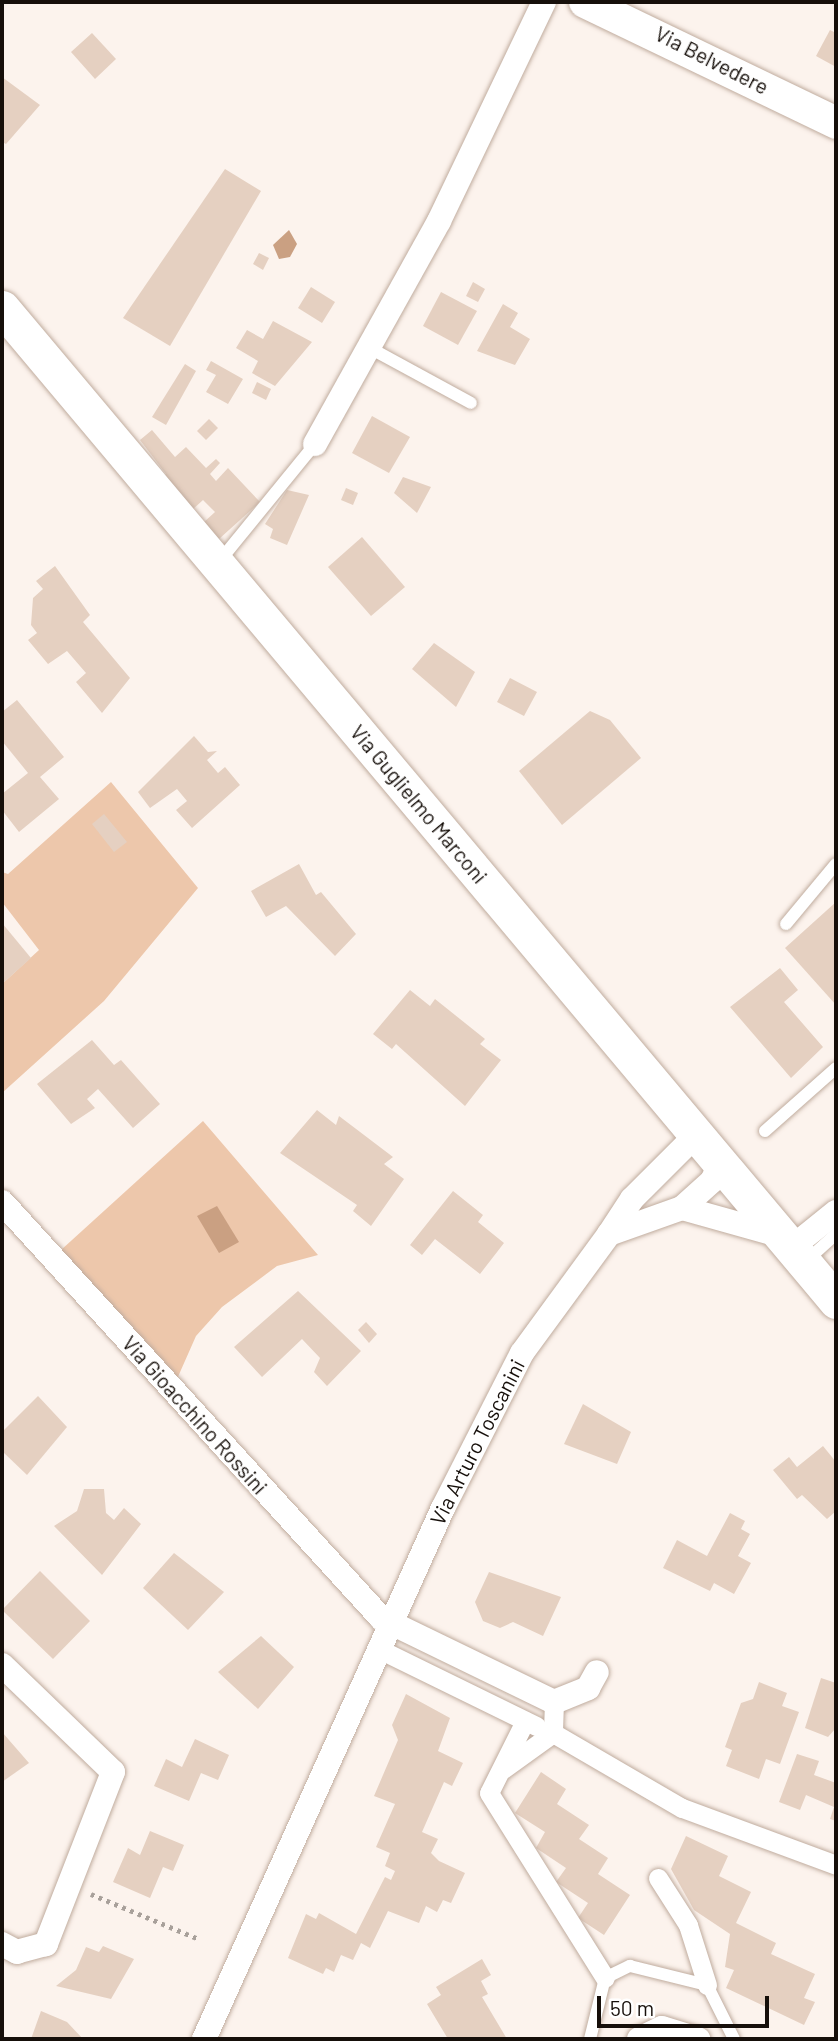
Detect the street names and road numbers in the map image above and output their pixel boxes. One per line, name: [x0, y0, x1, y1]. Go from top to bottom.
street label: Via Belvedere: [651, 21, 773, 99]
street label: Via Guglielmo Marconi: [345, 720, 493, 888]
street label: Via Gioacchino Rossini: [117, 1331, 273, 1499]
street label: Via Arturo Toscanini: [424, 1355, 530, 1529]

